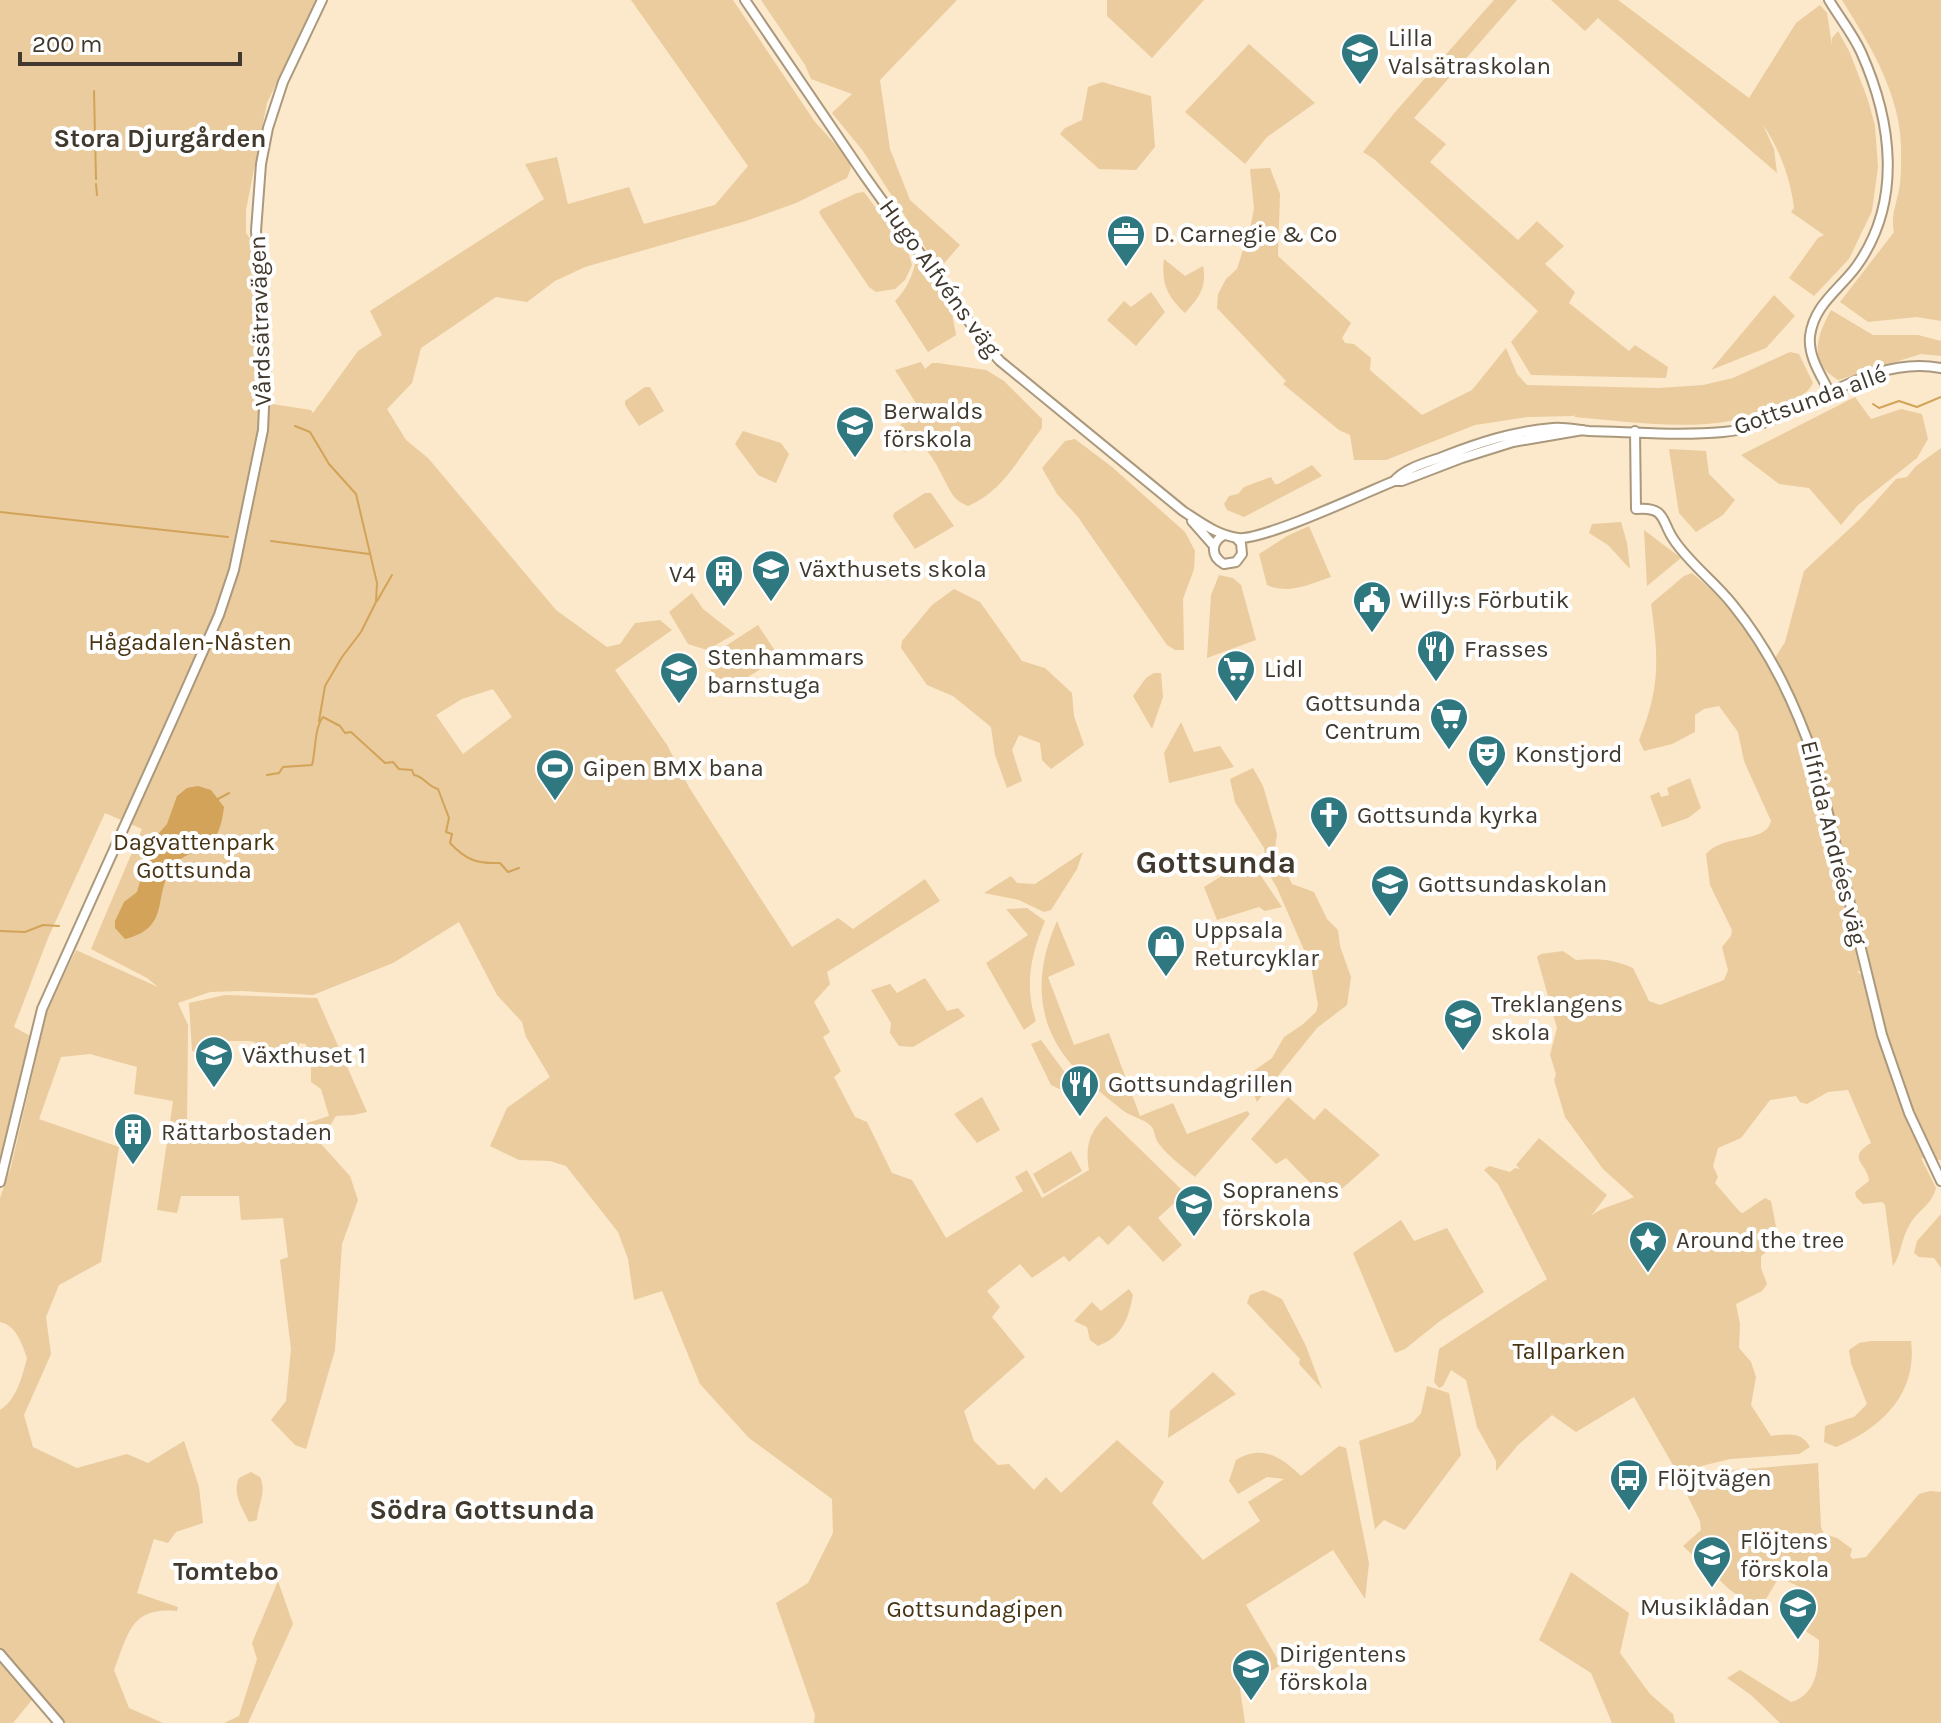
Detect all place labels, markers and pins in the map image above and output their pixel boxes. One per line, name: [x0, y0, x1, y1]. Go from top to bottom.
place label: Lilla Valsätraskolan: [1388, 24, 1551, 80]
school or university icon: Lilla Valsätraskolan: [1339, 31, 1381, 86]
office icon: D. Carnegie & Co: [1105, 213, 1147, 268]
place label: D. Carnegie & Co: [1154, 220, 1337, 248]
place label: Berwalds förskola: [883, 397, 983, 453]
school or university icon: Berwalds förskola: [834, 404, 876, 459]
school or university icon: Växthusets skola: [750, 548, 792, 603]
building icon: V4: [703, 553, 745, 608]
place label: Växthusets skola: [799, 555, 987, 583]
place label: V4: [669, 560, 696, 588]
public building icon: Willy:s Förbutik: [1351, 579, 1393, 634]
place label: Willy:s Förbutik: [1400, 586, 1569, 614]
restaurant icon: Frasses: [1415, 628, 1457, 683]
place label: Frasses: [1464, 635, 1549, 663]
place label: Stenhammars barnstuga: [707, 643, 864, 699]
supermarket icon: Lidl: [1215, 648, 1257, 703]
school or university icon: Stenhammars barnstuga: [658, 650, 700, 705]
place label: Lidl: [1264, 655, 1303, 683]
place label: Gottsunda Centrum: [1305, 689, 1421, 745]
supermarket icon: Gottsunda Centrum: [1428, 696, 1470, 751]
theatre icon: Konstjord: [1466, 733, 1508, 788]
place label: Konstjord: [1515, 740, 1622, 768]
sports icon: Gipen BMX bana: [534, 747, 576, 802]
place label: Gipen BMX bana: [583, 754, 764, 782]
church icon: Gottsunda kyrka: [1308, 794, 1350, 849]
place label: Gottsunda kyrka: [1357, 801, 1538, 829]
school or university icon: Gottsundaskolan: [1369, 863, 1411, 918]
place label: Gottsundaskolan: [1418, 870, 1607, 898]
place label: Uppsala Returcyklar: [1194, 916, 1319, 972]
shop icon: Uppsala Returcyklar: [1145, 923, 1187, 978]
place label: Treklangens skola: [1491, 990, 1623, 1046]
school or university icon: Treklangens skola: [1442, 997, 1484, 1052]
school or university icon: Växthuset 1: [193, 1034, 235, 1089]
place label: Växthuset 1: [242, 1041, 366, 1069]
restaurant icon: Gottsundagrillen: [1059, 1063, 1101, 1118]
place label: Gottsundagrillen: [1108, 1070, 1293, 1098]
building icon: Rättarbostaden: [112, 1111, 154, 1166]
place label: Rättarbostaden: [161, 1118, 332, 1146]
place label: Sopranens förskola: [1222, 1176, 1339, 1232]
school or university icon: Sopranens förskola: [1173, 1183, 1215, 1238]
place icon: Around the tree: [1627, 1219, 1669, 1274]
place label: Around the tree: [1676, 1226, 1844, 1254]
bus stop icon: Flöjtvägen: [1608, 1457, 1650, 1512]
place label: Flöjtvägen: [1657, 1464, 1772, 1492]
place label: Flöjtens förskola: [1740, 1527, 1829, 1583]
school or university icon: Flöjtens förskola: [1691, 1534, 1733, 1589]
school or university icon: Musiklådan: [1777, 1586, 1819, 1641]
place label: Musiklådan: [1640, 1593, 1770, 1621]
place label: Dirigentens förskola: [1279, 1640, 1407, 1696]
school or university icon: Dirigentens förskola: [1230, 1647, 1272, 1702]

